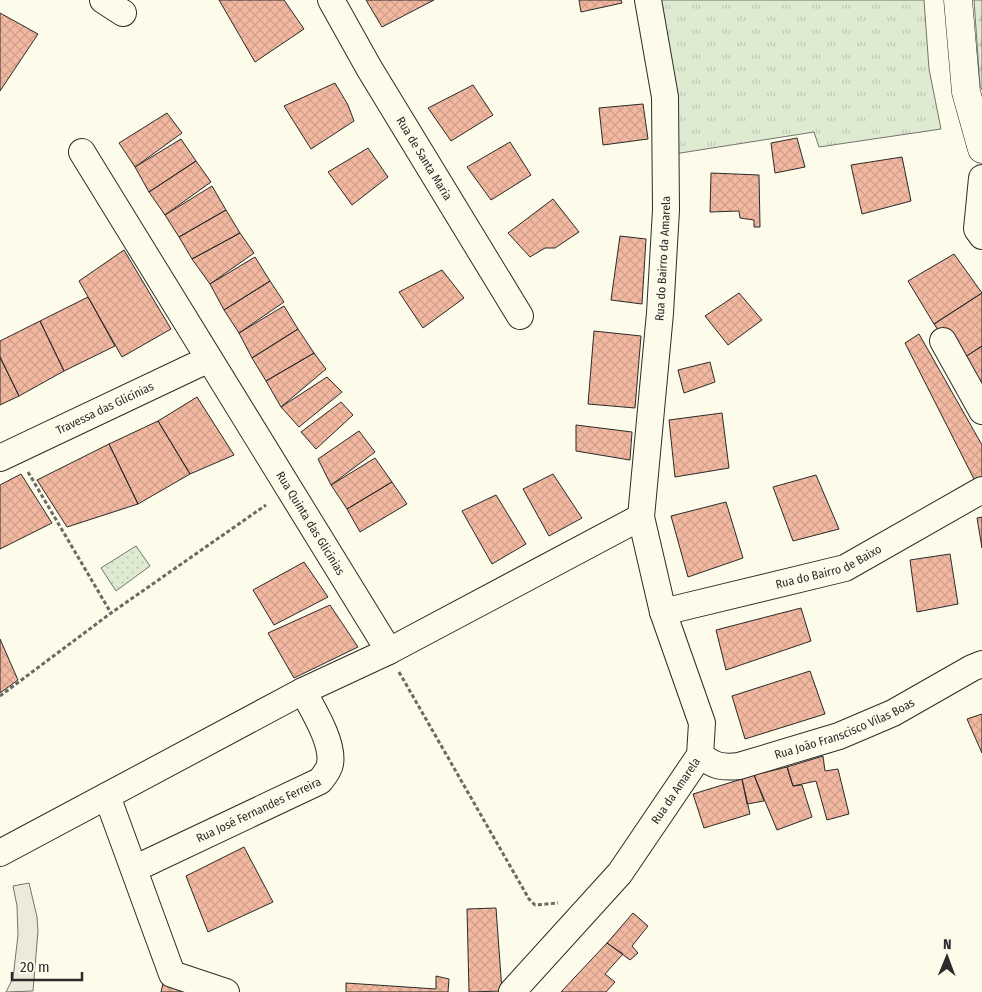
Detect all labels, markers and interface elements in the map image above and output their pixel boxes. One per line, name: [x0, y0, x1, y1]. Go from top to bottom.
street label: Rua de Santa Maria: [393, 114, 455, 203]
street label: Rua do Bairro da Amarela: [652, 196, 673, 322]
street label: Travessa das Glicínias: [54, 379, 156, 437]
street label: Rua Quinta das Glicínias: [273, 469, 348, 578]
street label: Rua do Bairro de Baixo: [774, 542, 884, 592]
street label: Rua João Franscisco Vilas Boas: [773, 695, 917, 762]
street label: Rua da Amarela: [648, 755, 703, 827]
street label: Rua José Fernandes Ferreira: [194, 774, 323, 845]
north arrow: [922, 932, 972, 982]
text: N: [943, 936, 952, 953]
scale bar: [12, 950, 82, 982]
text: 20 m: [20, 958, 50, 976]

